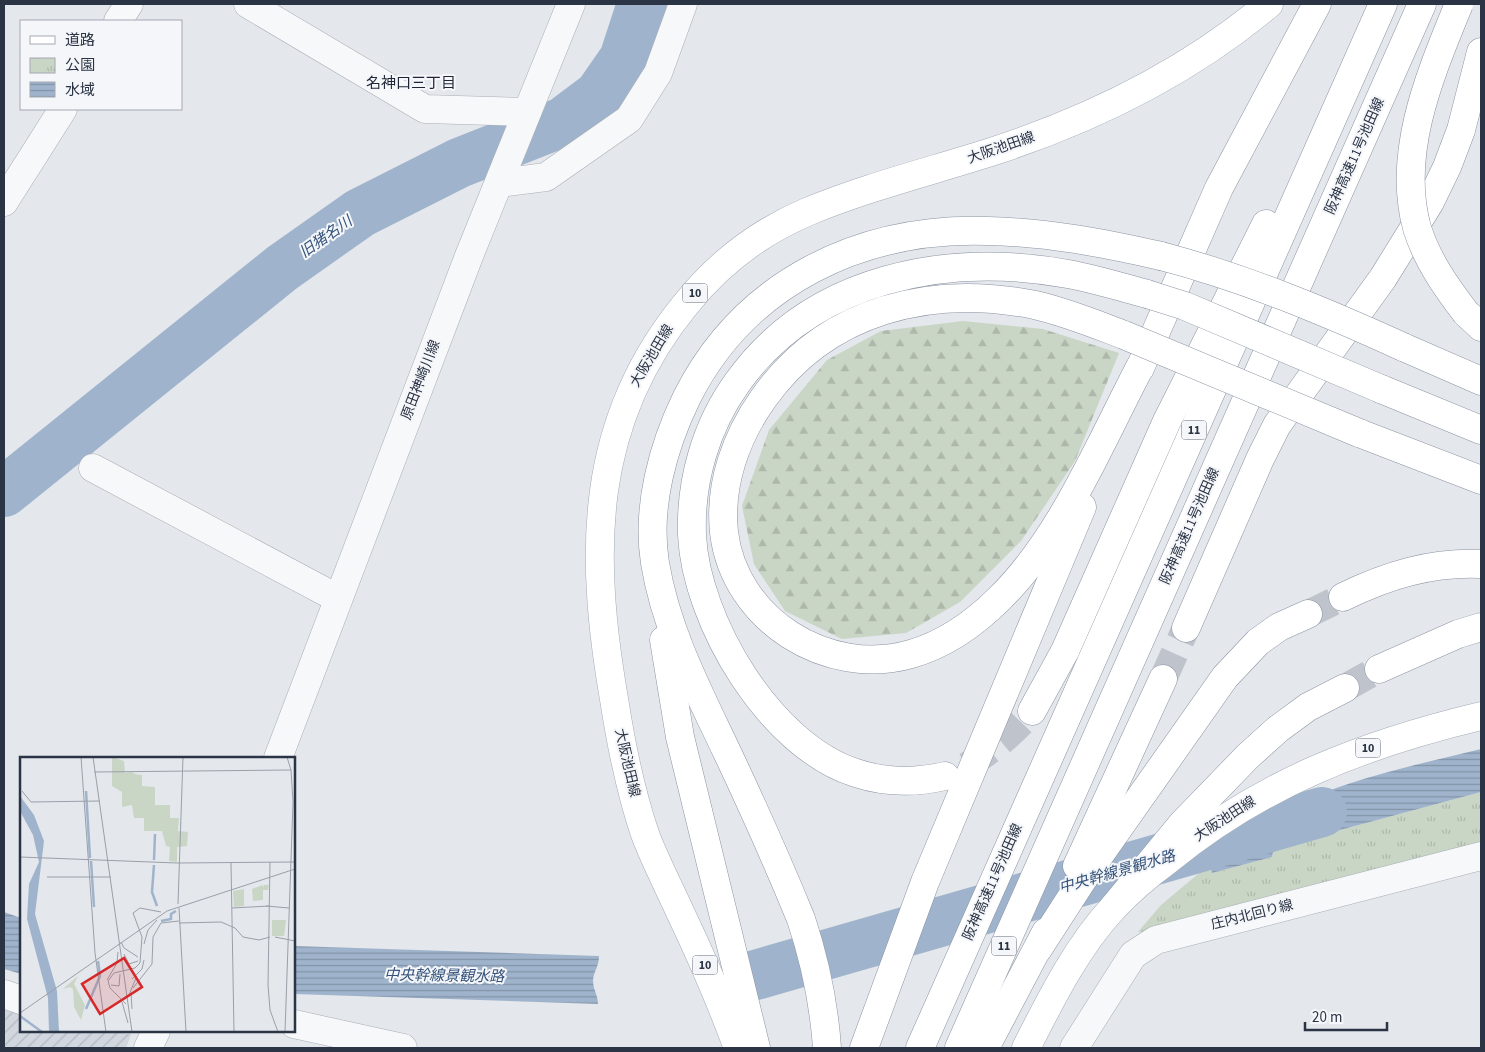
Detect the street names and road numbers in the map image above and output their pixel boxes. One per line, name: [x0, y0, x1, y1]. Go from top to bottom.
street label: 阪神高速11号池田線: [1320, 94, 1390, 218]
street label: 大阪池田線: [965, 127, 1037, 169]
road number: 10: [682, 284, 708, 302]
street label: 大阪池田線: [625, 321, 679, 391]
street label: 原田神崎川線: [397, 337, 445, 423]
road number: 11: [1182, 420, 1206, 440]
street label: 阪神高速11号池田線: [1155, 464, 1225, 588]
street label: 大阪池田線: [609, 727, 645, 799]
road number: 10: [1356, 738, 1380, 758]
street label: 大阪池田線: [1190, 792, 1260, 846]
street label: 阪神高速11号池田線: [958, 820, 1028, 944]
street label: 庄内北回り線: [1209, 895, 1295, 935]
road number: 11: [992, 936, 1016, 956]
road number: 10: [692, 956, 718, 974]

